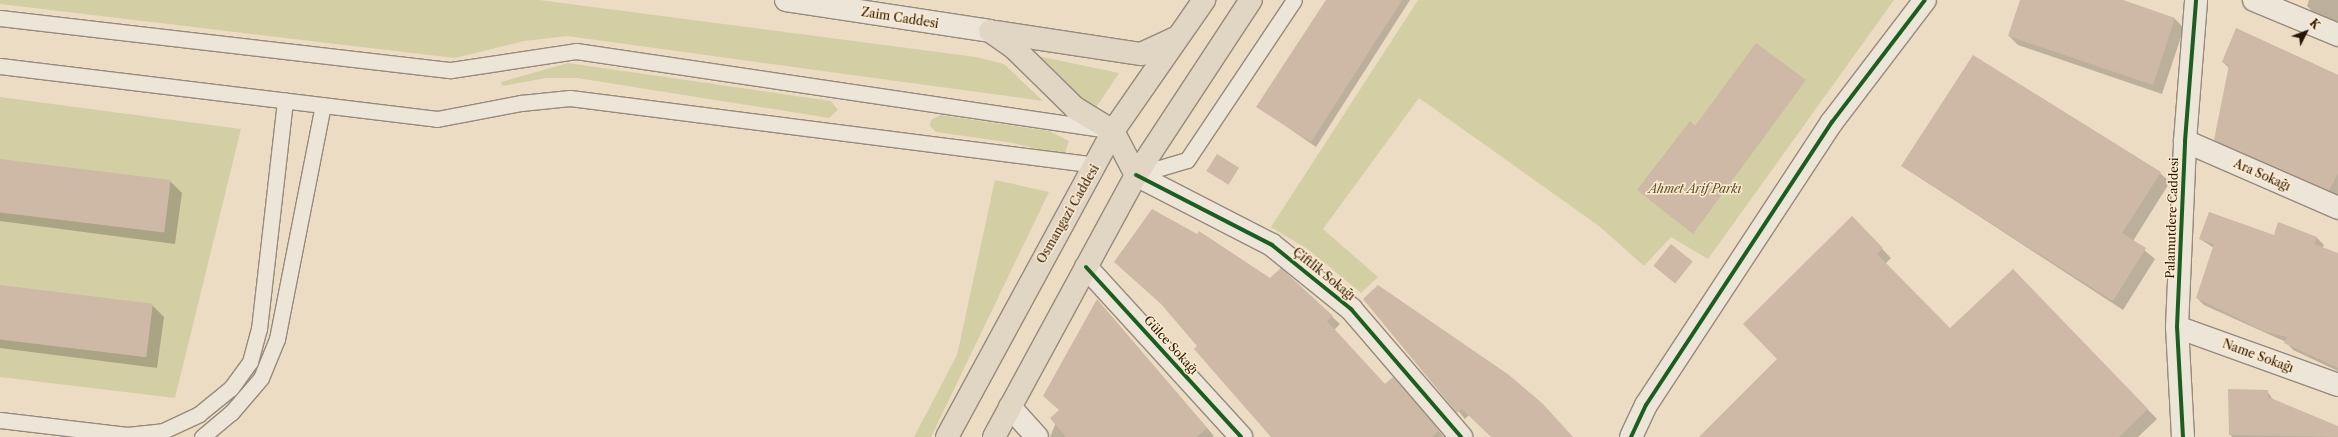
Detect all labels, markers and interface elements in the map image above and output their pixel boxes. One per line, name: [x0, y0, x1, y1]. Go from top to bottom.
street label: Zaim Caddesi: [860, 5, 940, 31]
north arrow: [2286, 12, 2326, 52]
text: K: [2307, 16, 2323, 32]
street label: Ara Sokağı: [2231, 156, 2293, 194]
street label: Palamutdere Caddesi: [2163, 157, 2181, 279]
street label: Osmangazi Caddesi: [1034, 162, 1102, 266]
park label: Ahmet Arif Parkı: [1649, 182, 1741, 196]
street label: Çiftlik Sokağı: [1290, 244, 1358, 304]
street label: Gülce Sokağı: [1141, 313, 1201, 377]
street label: Name Sokağı: [2221, 337, 2295, 375]

